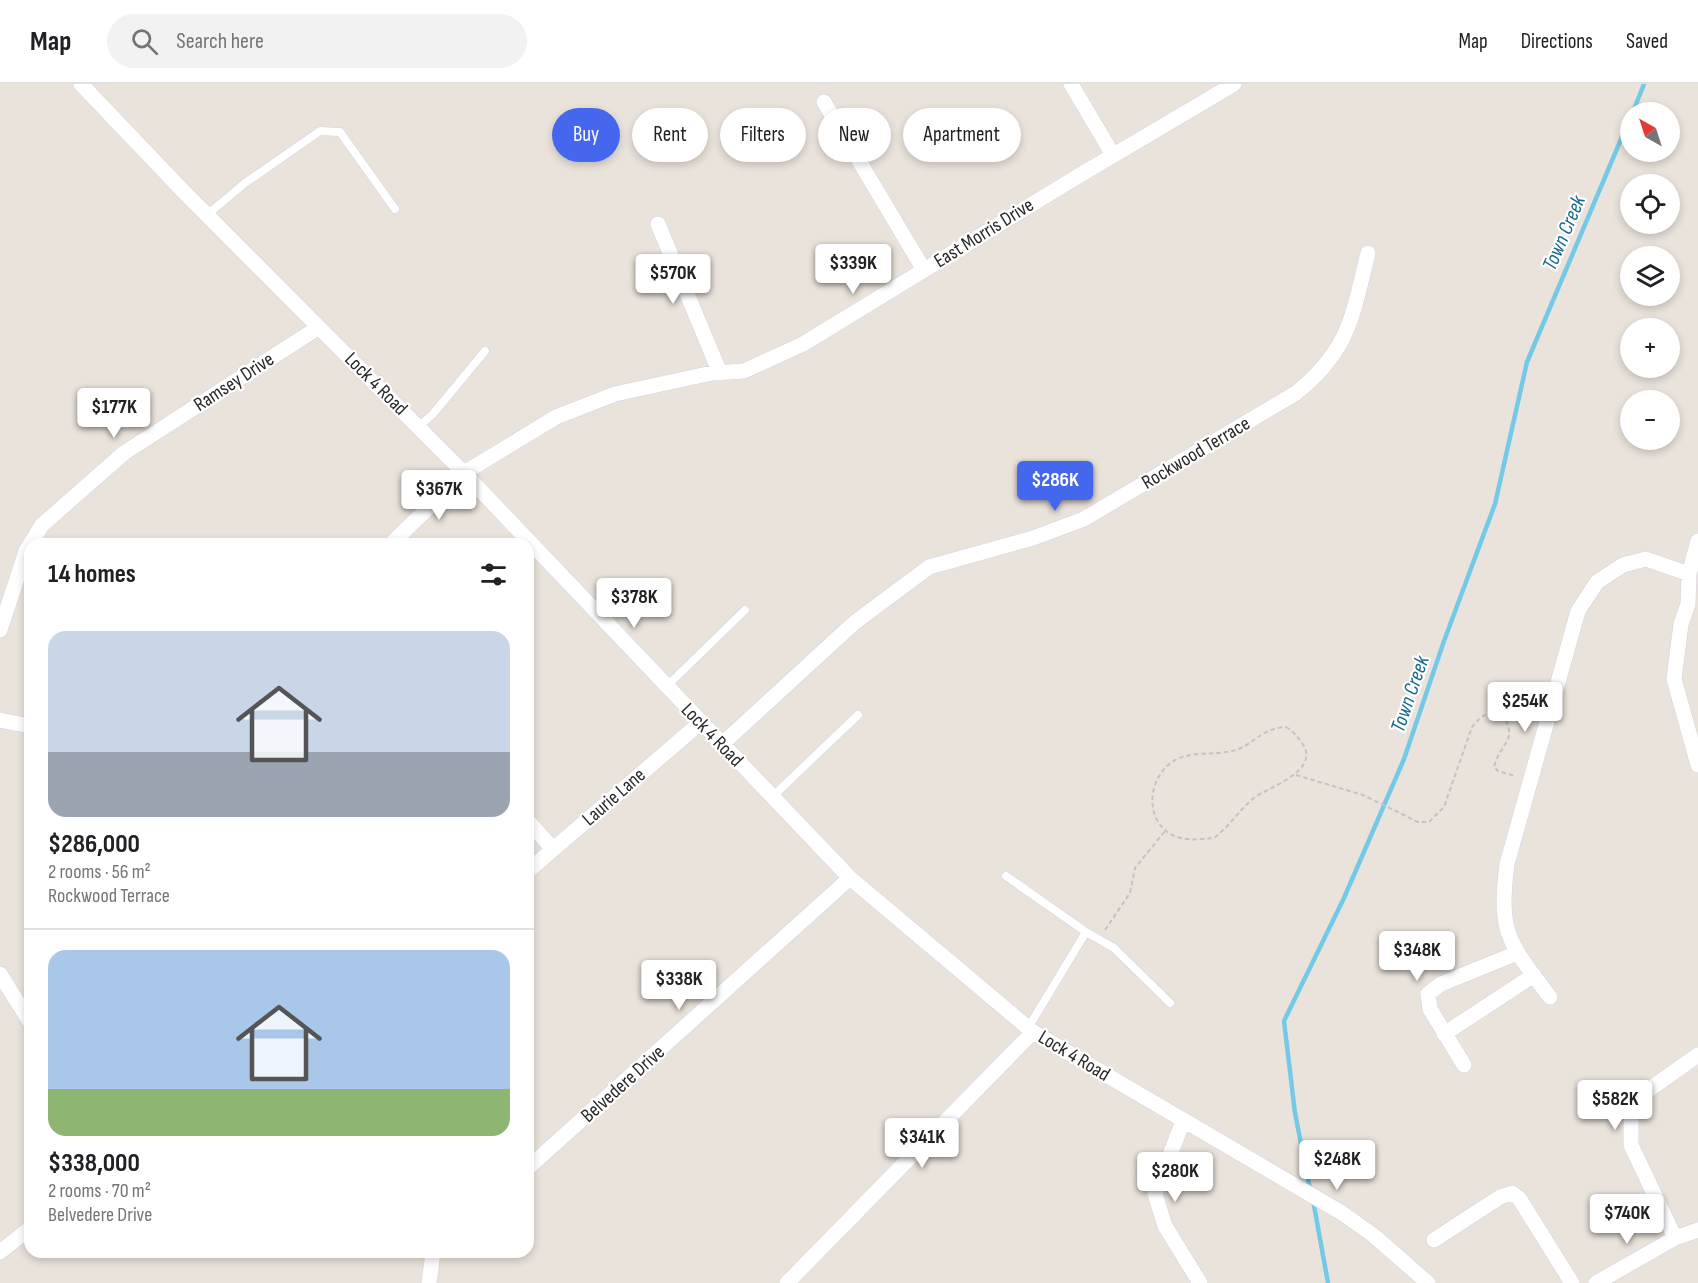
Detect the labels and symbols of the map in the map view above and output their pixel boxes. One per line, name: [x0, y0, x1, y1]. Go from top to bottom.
north arrow: [1620, 102, 1680, 162]
water label: Town Creek: [1537, 191, 1591, 274]
street label: East Morris Drive: [930, 193, 1038, 273]
pin: $339K: [811, 244, 895, 295]
pin: $570K: [631, 254, 715, 305]
street label: Ramsey Drive: [190, 347, 278, 417]
street label: Lock 4 Road: [340, 348, 412, 420]
pin: $177K: [72, 388, 156, 439]
street label: Rockwood Terrace: [1138, 411, 1254, 495]
pin: $286K: [1013, 461, 1097, 512]
pin: $367K: [397, 470, 481, 521]
pin: $378K: [592, 578, 676, 629]
water label: Town Creek: [1385, 652, 1435, 735]
pin: $254K: [1483, 682, 1567, 733]
street label: Lock 4 Road: [676, 698, 748, 772]
street label: Laurie Lane: [578, 763, 650, 831]
pin: $348K: [1375, 931, 1459, 982]
pin: $338K: [637, 960, 721, 1011]
street label: Lock 4 Road: [1034, 1025, 1114, 1087]
street label: Belvedere Drive: [576, 1040, 670, 1128]
pin: $582K: [1573, 1080, 1657, 1131]
pin: $341K: [880, 1118, 964, 1169]
pin: $248K: [1295, 1140, 1379, 1191]
pin: $280K: [1133, 1152, 1217, 1203]
pin: $740K: [1585, 1194, 1669, 1245]

